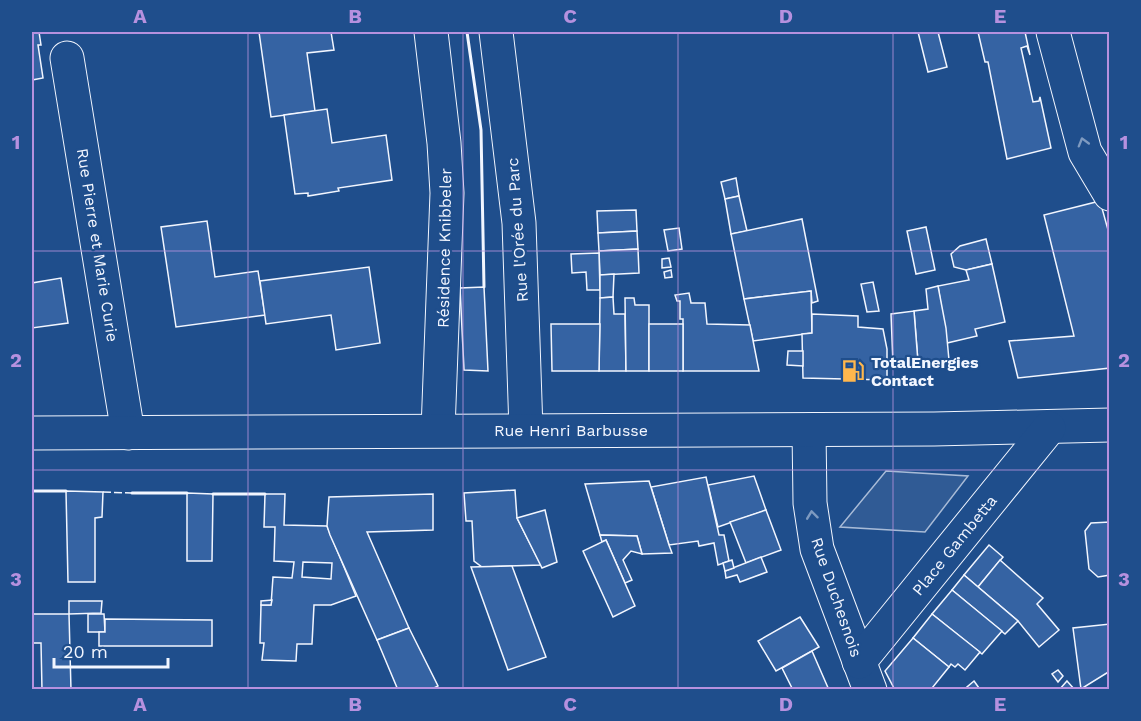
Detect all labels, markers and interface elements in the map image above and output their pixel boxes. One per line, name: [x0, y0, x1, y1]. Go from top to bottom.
text: A: [133, 4, 147, 28]
text: B: [348, 4, 362, 28]
text: C: [563, 4, 577, 28]
text: D: [779, 4, 793, 28]
text: E: [994, 4, 1006, 28]
text: 1: [12, 130, 20, 154]
text: 1: [1120, 130, 1128, 154]
one-way arrow: [1078, 137, 1090, 148]
street label: Rue Pierre et Marie Curie: [73, 147, 122, 343]
street label: Rue l'Orée du Parc: [503, 157, 532, 303]
street label: Résidence Knibbeler: [434, 168, 455, 328]
text: 2: [10, 348, 22, 372]
text: 2: [1118, 348, 1130, 372]
place label: TotalEnergies Contact: [871, 353, 979, 390]
fuel station icon: TotalEnergies Contact: [840, 358, 866, 384]
street label: Rue Henri Barbusse: [494, 421, 648, 440]
street label: Place Gambetta: [908, 491, 1001, 599]
one-way arrow: [806, 510, 819, 520]
street label: Rue Duchesnois: [807, 535, 866, 659]
text: 3: [10, 567, 22, 591]
text: 3: [1118, 567, 1130, 591]
scale bar: [54, 631, 168, 669]
text: 20 m: [63, 641, 108, 662]
text: A: [133, 692, 147, 716]
text: B: [348, 692, 362, 716]
text: C: [563, 692, 577, 716]
text: D: [779, 692, 793, 716]
text: E: [994, 692, 1006, 716]

